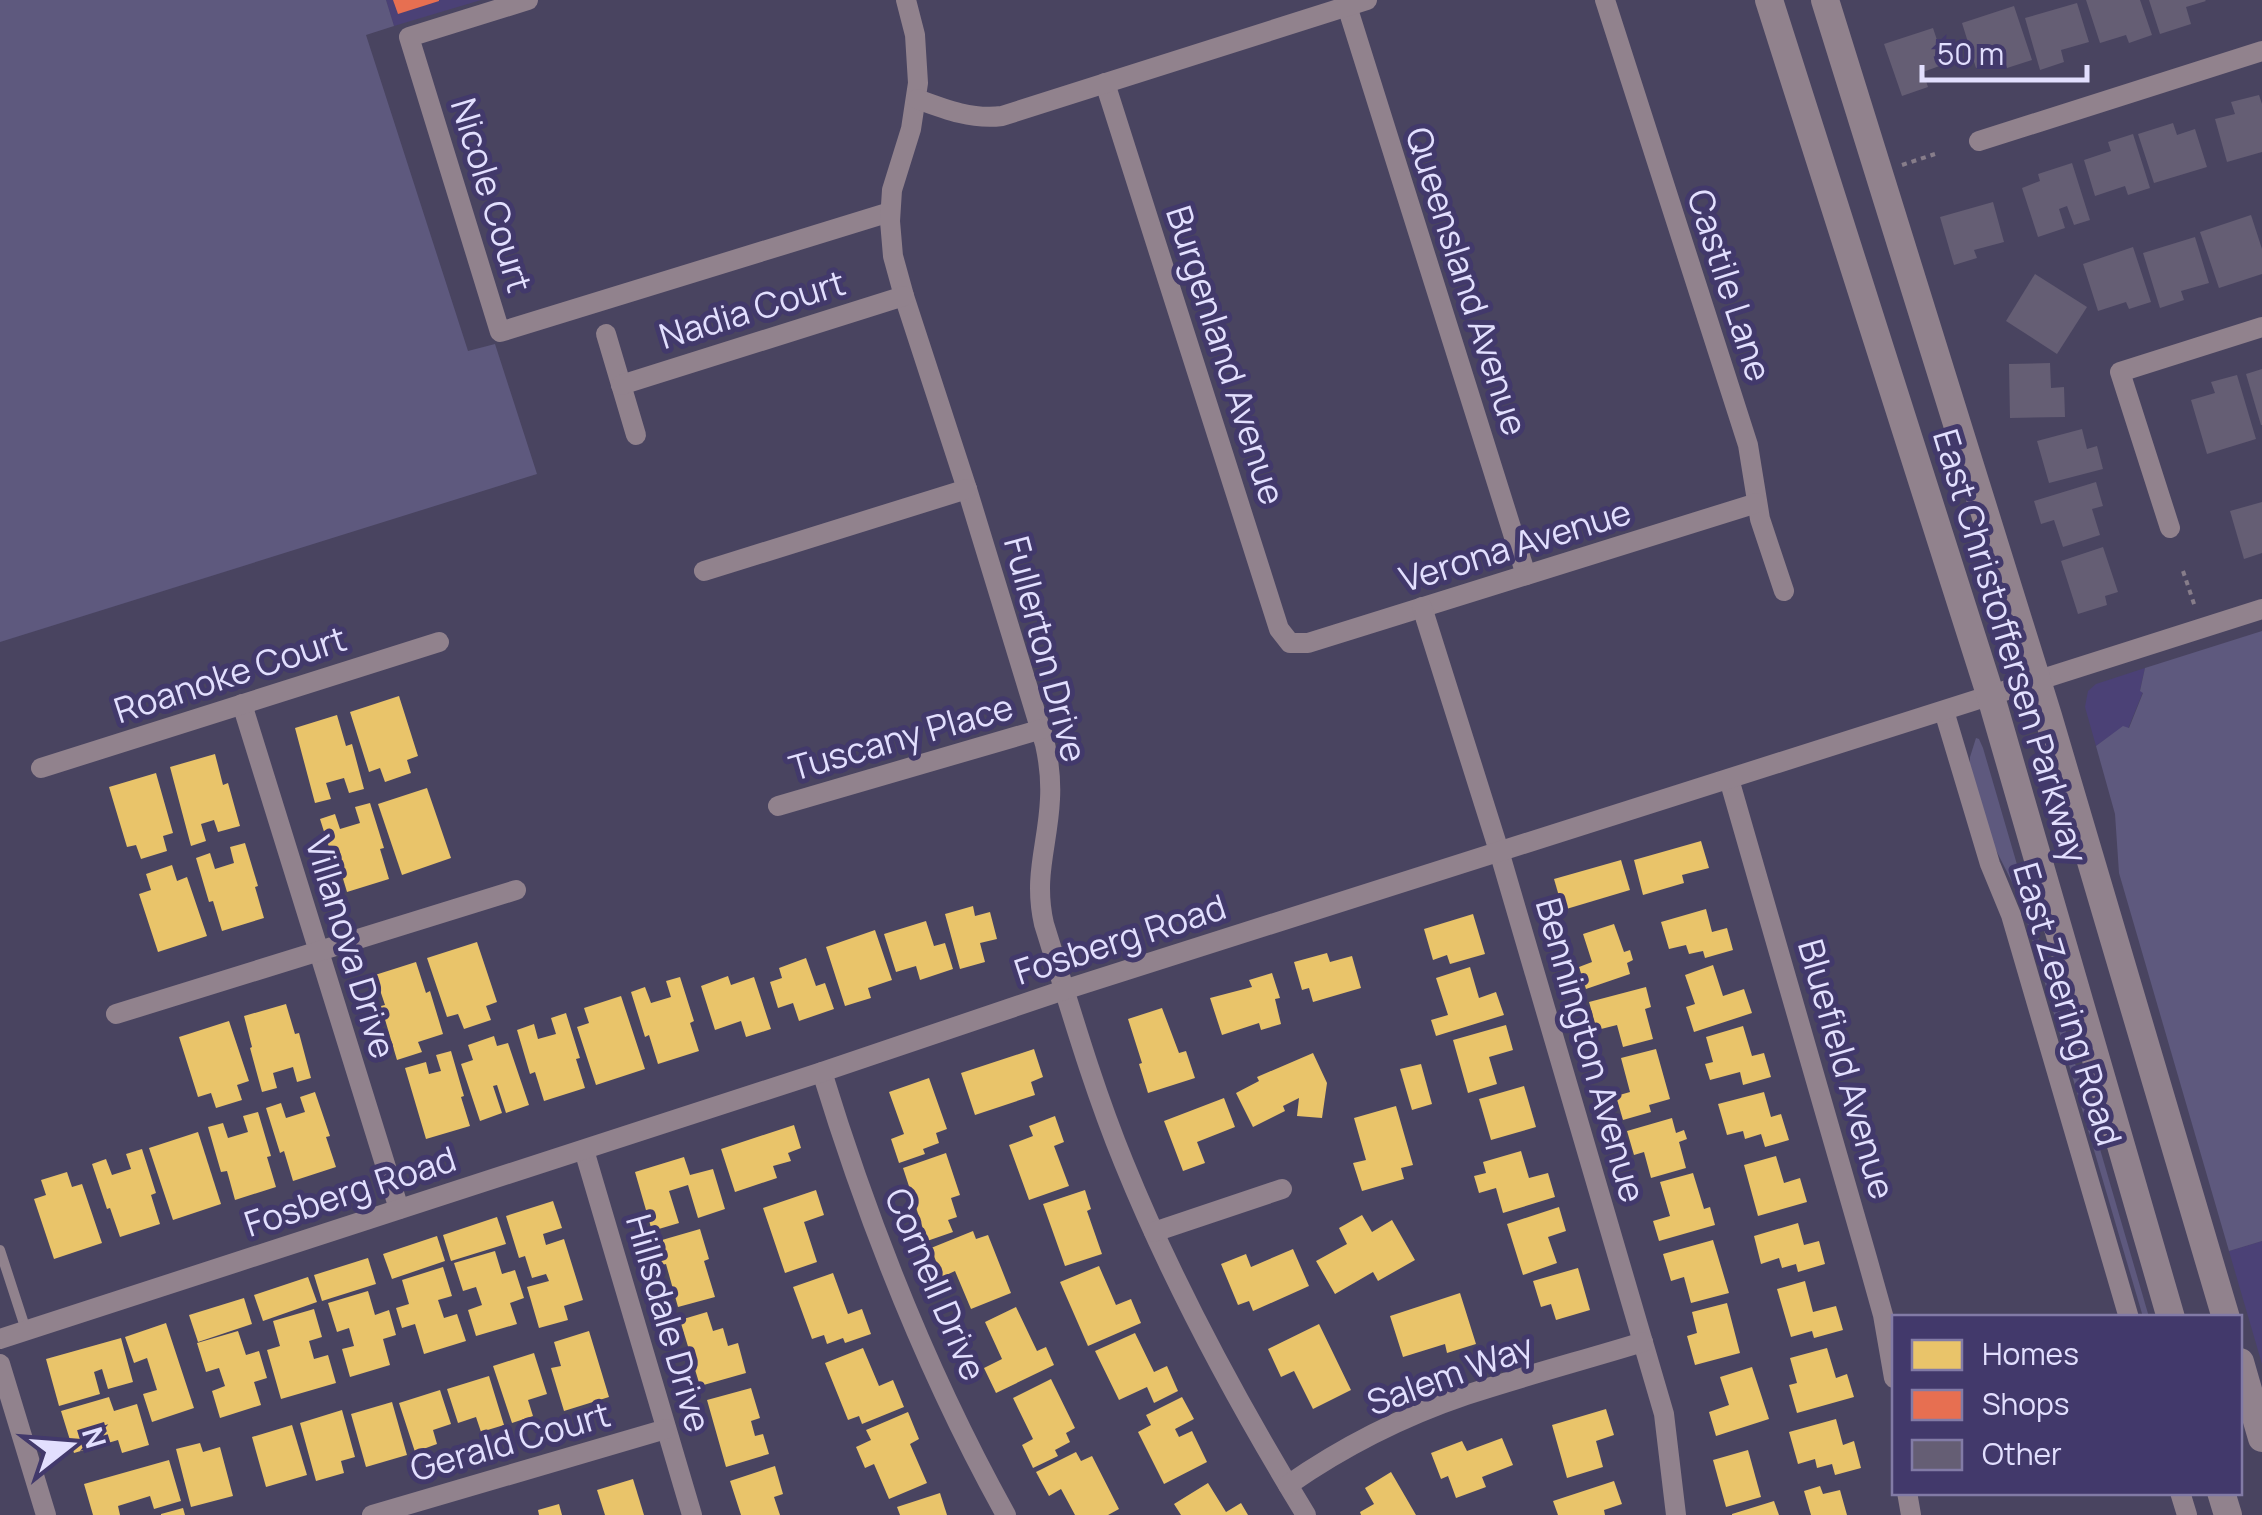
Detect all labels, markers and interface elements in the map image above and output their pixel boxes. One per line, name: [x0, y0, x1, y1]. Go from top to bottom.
scale bar: [1922, 20, 2087, 82]
text: 50 m: [1937, 33, 2004, 74]
street label: Nicole Court: [440, 92, 544, 298]
street label: Queensland Avenue: [1394, 121, 1540, 441]
street label: Castile Lane: [1676, 183, 1784, 387]
street label: Burgenland Avenue: [1155, 199, 1297, 511]
street label: Nadia Court: [653, 258, 851, 360]
street label: East Christoffersen Parkway: [1922, 423, 2100, 869]
street label: Verona Avenue: [1393, 487, 1637, 603]
street label: Fullerton Drive: [993, 531, 1099, 767]
street label: Roanoke Court: [108, 614, 352, 734]
street label: Tuscany Place: [784, 682, 1018, 792]
street label: Villanova Drive: [294, 830, 408, 1064]
street label: East Zeering Road: [2002, 857, 2134, 1151]
street label: Fosberg Road: [1008, 882, 1232, 996]
street label: Bennington Avenue: [1525, 892, 1657, 1208]
street label: Bluefield Avenue: [1787, 933, 1907, 1205]
street label: Fosberg Road: [238, 1134, 462, 1248]
street label: Cornell Drive: [874, 1180, 998, 1388]
street label: Hillsdale Drive: [615, 1208, 723, 1438]
legend: [1892, 1315, 2242, 1495]
street label: Salem Way: [1360, 1322, 1540, 1426]
text: Homes: [1982, 1333, 2079, 1374]
text: Shops: [1982, 1383, 2069, 1424]
street label: Gerald Court: [405, 1390, 615, 1492]
north arrow: [20, 1395, 120, 1495]
text: N: [74, 1422, 116, 1453]
text: Other: [1982, 1433, 2062, 1474]

